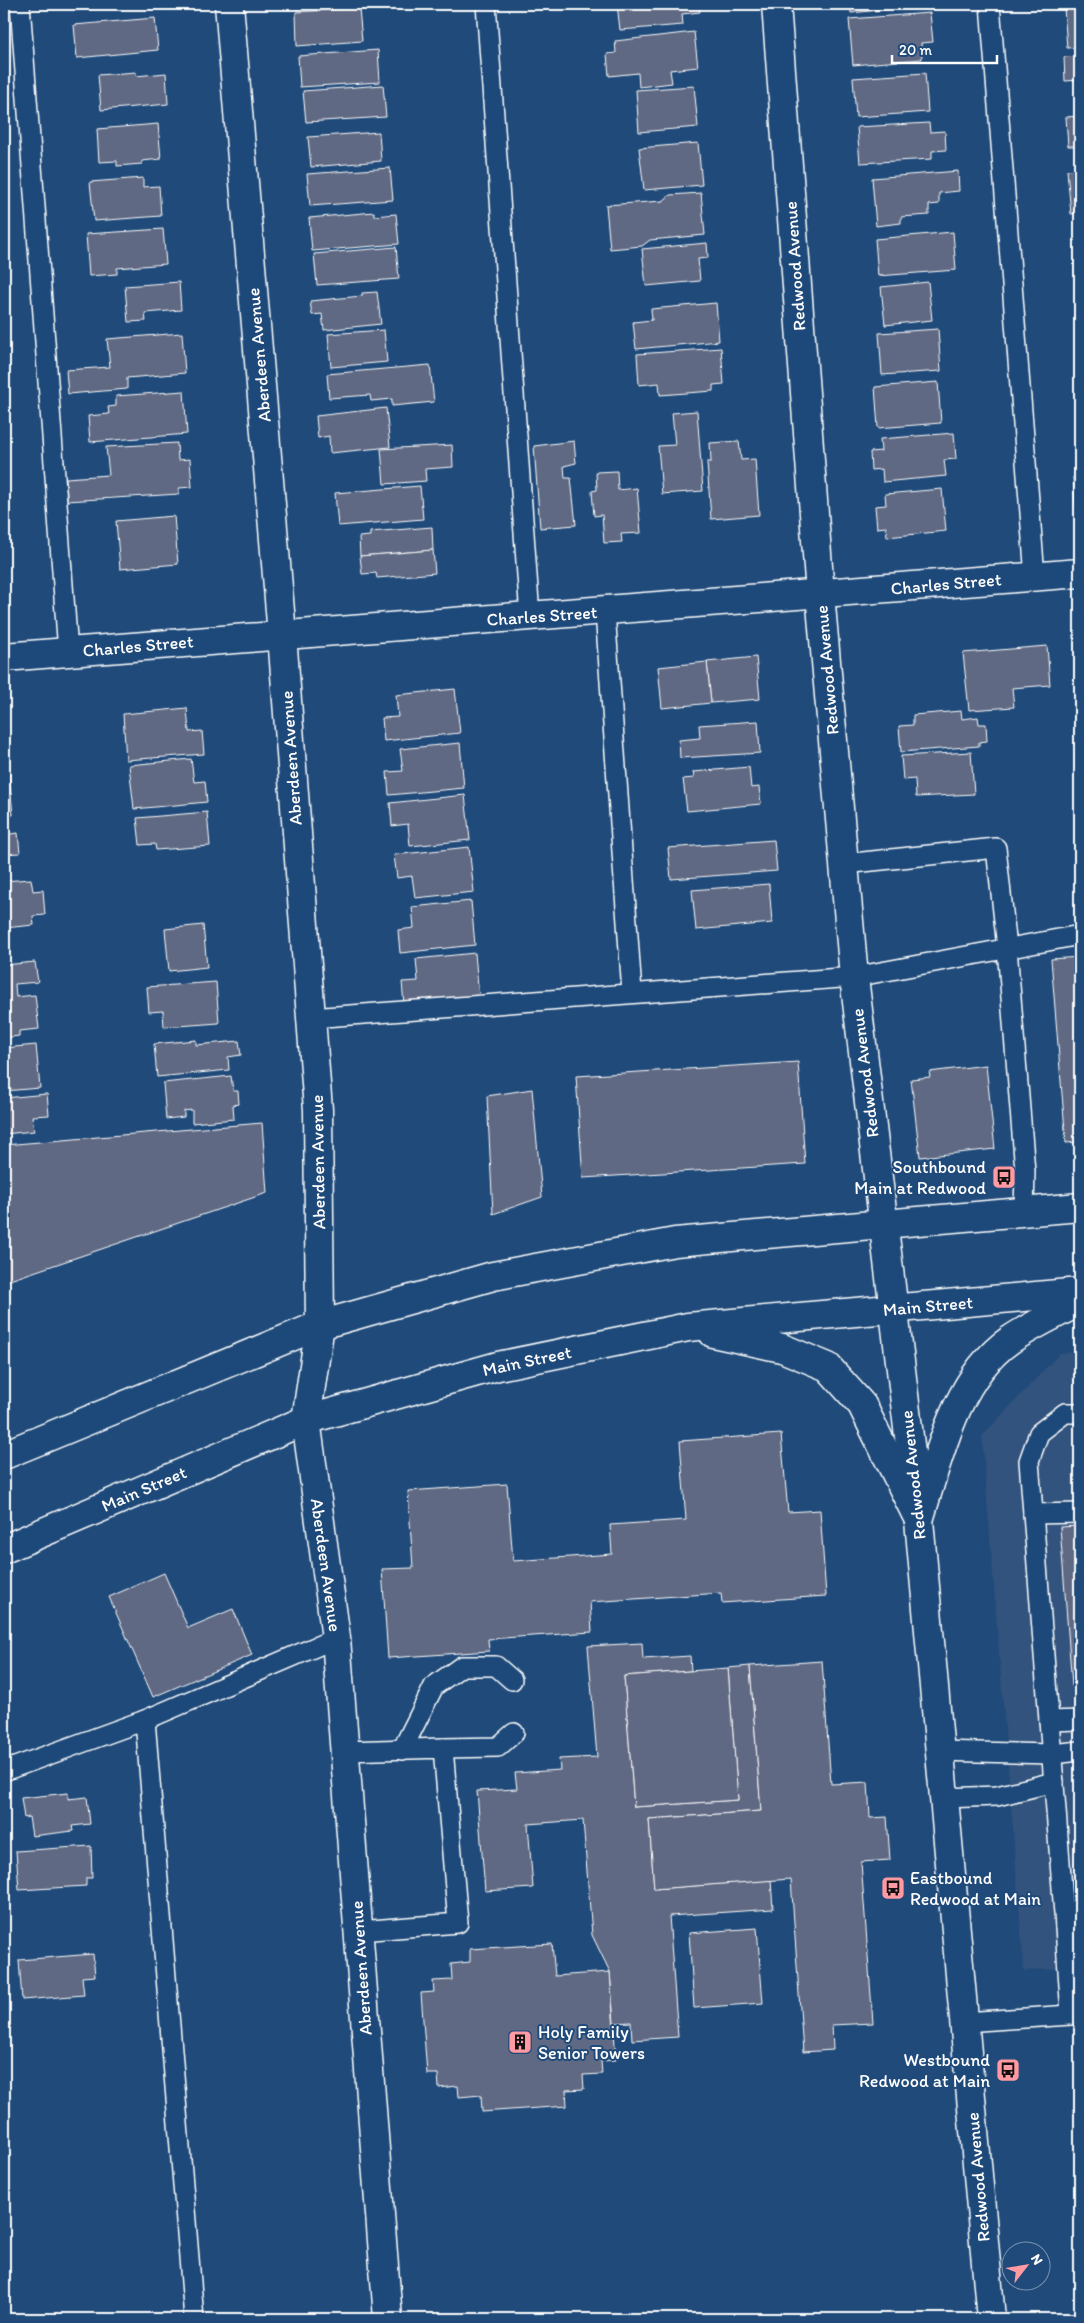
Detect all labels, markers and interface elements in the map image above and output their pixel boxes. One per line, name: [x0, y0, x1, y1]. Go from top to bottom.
scale bar: [892, 32, 996, 64]
text: 20 m: [899, 41, 933, 59]
street label: Redwood Avenue: [779, 200, 811, 332]
street label: Aberdeen Avenue: [242, 287, 276, 423]
street label: Charles Street: [890, 568, 1003, 600]
street label: Charles Street: [486, 601, 598, 631]
street label: Redwood Avenue: [810, 604, 844, 736]
street label: Charles Street: [82, 630, 195, 662]
street label: Aberdeen Avenue: [275, 690, 307, 826]
street label: Redwood Avenue: [846, 1007, 884, 1139]
street label: Aberdeen Avenue: [306, 1094, 330, 1230]
place label: Southbound Main at Redwood: [854, 1156, 986, 1199]
bus stop icon: Southbound Main at Redwood: [991, 1164, 1017, 1190]
street label: Main Street: [882, 1291, 974, 1321]
street label: Main Street: [481, 1341, 574, 1381]
street label: Redwood Avenue: [895, 1409, 931, 1541]
street label: Main Street: [98, 1461, 190, 1517]
street label: Aberdeen Avenue: [306, 1497, 346, 1633]
place label: Eastbound Redwood at Main: [910, 1867, 1041, 1910]
bus stop icon: Eastbound Redwood at Main: [880, 1875, 906, 1901]
street label: Aberdeen Avenue: [345, 1900, 377, 2036]
place label: Holy Family Senior Towers: [538, 2021, 645, 2064]
building icon: Holy Family Senior Towers: [507, 2029, 533, 2055]
place label: Westbound Redwood at Main: [859, 2049, 990, 2092]
bus stop icon: Westbound Redwood at Main: [995, 2057, 1021, 2083]
street label: Redwood Avenue: [961, 2111, 995, 2243]
north arrow: [1002, 2240, 1052, 2290]
text: N: [1027, 2251, 1046, 2268]

